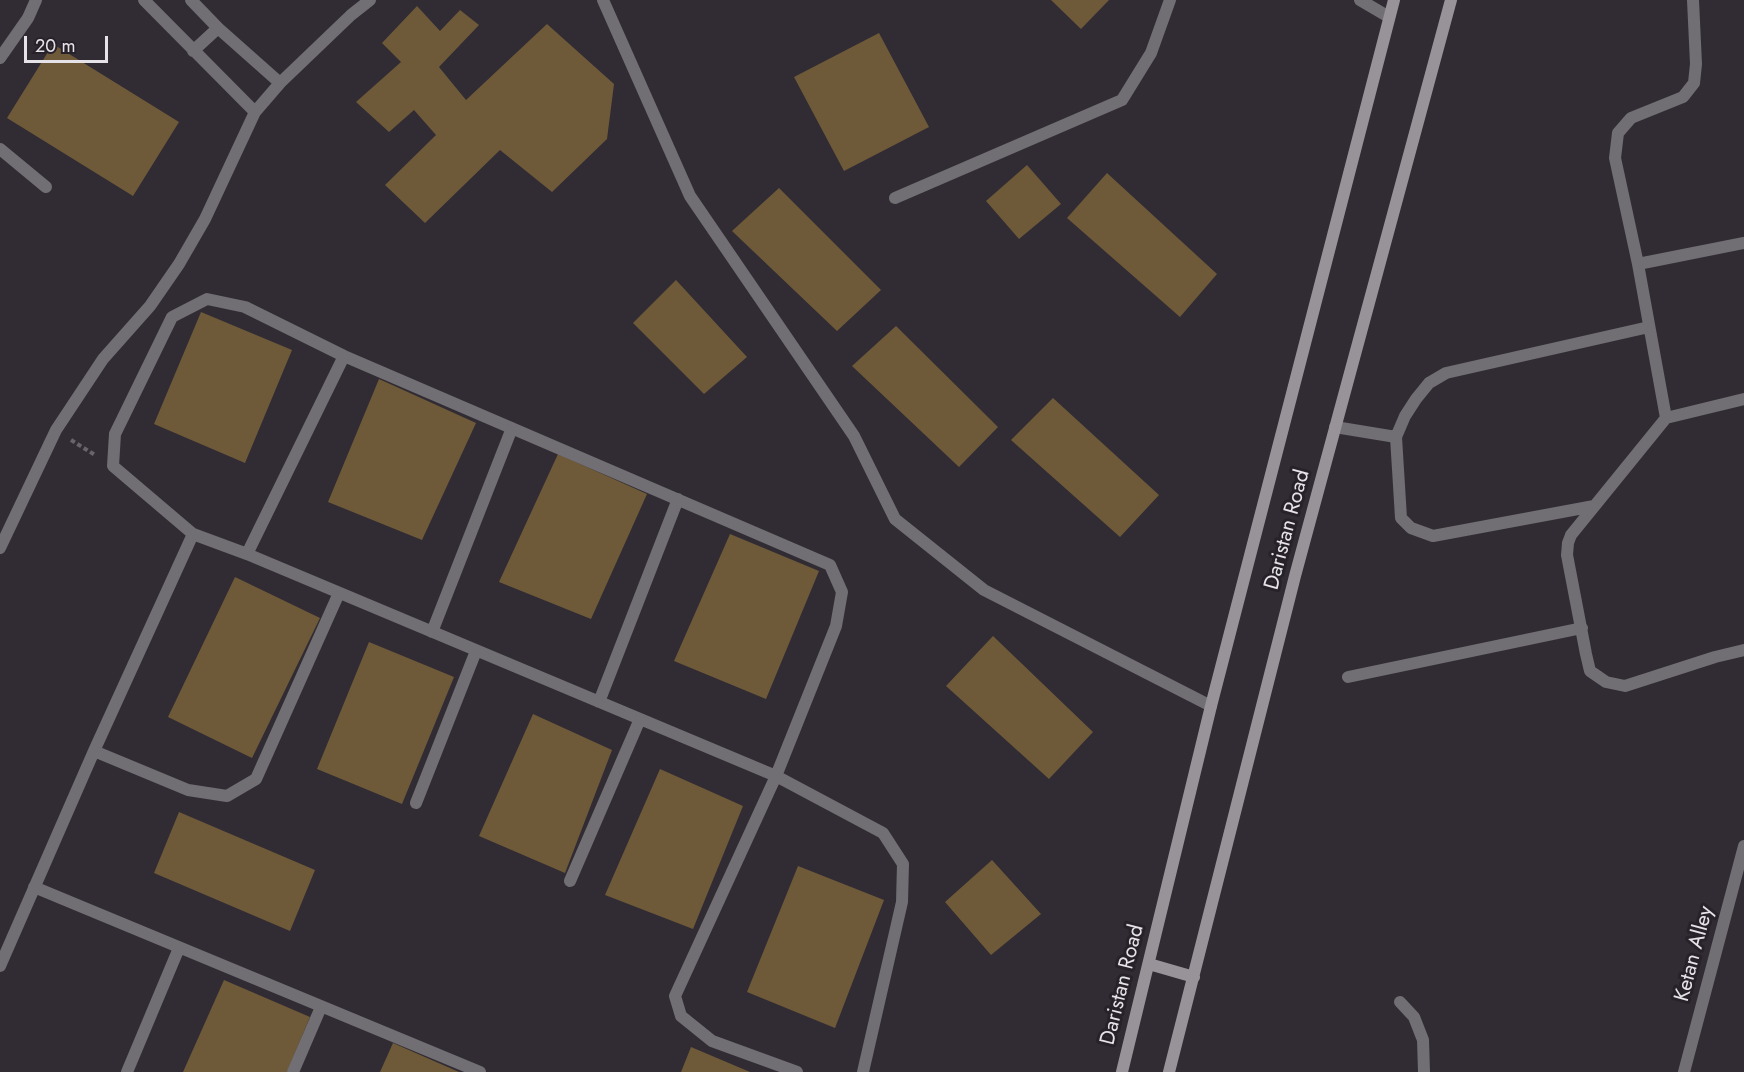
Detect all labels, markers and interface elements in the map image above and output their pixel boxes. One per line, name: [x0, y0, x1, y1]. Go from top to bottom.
scale bar: [27, 24, 111, 62]
text: 20 m: [35, 33, 75, 59]
street label: Daristan Road: [1260, 467, 1316, 593]
street label: Ketan Alley: [1670, 904, 1720, 1004]
street label: Daristan Road: [1096, 922, 1150, 1048]

